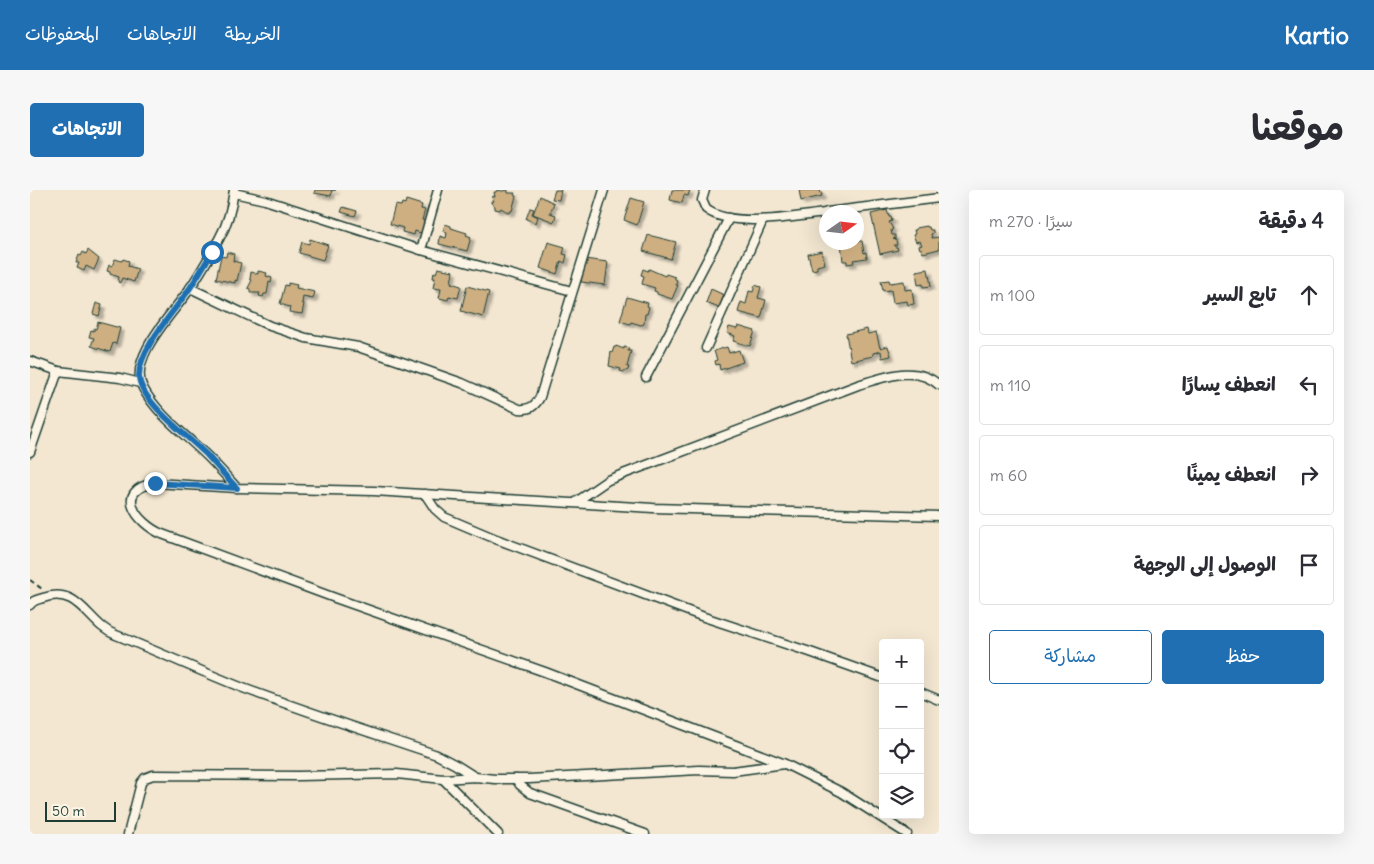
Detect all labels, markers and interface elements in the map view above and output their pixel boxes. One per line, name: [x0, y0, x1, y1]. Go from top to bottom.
text: Kartio: [1284, 20, 1349, 50]
text: المحفوظات: [25, 22, 99, 45]
text: الاتجاهات: [127, 22, 197, 45]
text: الخريطة: [225, 22, 281, 45]
button: الاتجاهات: [30, 103, 144, 157]
text: موقعنا: [1251, 105, 1344, 149]
north arrow: [819, 205, 864, 250]
text: 4 دقيقة: [1258, 207, 1324, 234]
text: سيرًا · 270 m: [989, 211, 1073, 231]
route start: [201, 241, 224, 264]
icon: ahead: [1295, 281, 1323, 309]
text: تابع السير: [1204, 282, 1276, 306]
text: 100 m: [990, 285, 1035, 305]
icon: left: [1295, 371, 1323, 399]
text: انعطف يسارًا: [1182, 372, 1276, 396]
text: 110 m: [990, 375, 1031, 395]
icon: right: [1295, 461, 1323, 489]
text: انعطف يمينًا: [1187, 462, 1276, 486]
text: 60 m: [990, 465, 1028, 485]
route end: [144, 472, 167, 495]
icon: arrive: [1295, 551, 1323, 579]
text: الوصول إلى الوجهة: [1133, 552, 1276, 576]
button: مشاركة: [989, 630, 1152, 684]
button: حفظ: [1162, 630, 1324, 684]
map controls: [879, 639, 924, 819]
button: +: [879, 639, 924, 684]
button: −: [879, 684, 924, 729]
button: locate: [879, 729, 924, 774]
button: layers: [879, 774, 924, 819]
scale bar: [45, 799, 116, 822]
text: 50 m: [52, 802, 85, 820]

